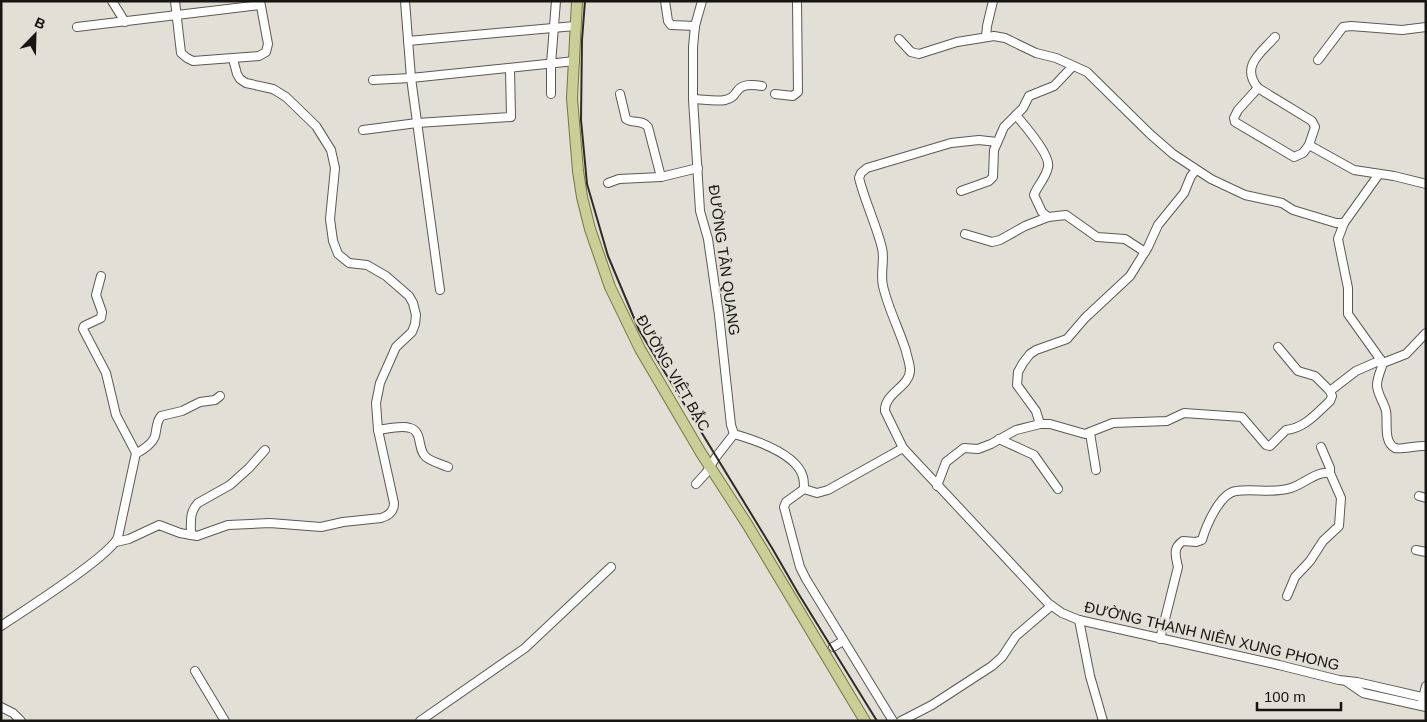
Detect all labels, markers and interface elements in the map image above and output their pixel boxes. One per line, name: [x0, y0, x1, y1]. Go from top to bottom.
north arrow: [10, 10, 60, 60]
text: B: [32, 14, 48, 32]
street label: ĐƯỜNG TÂN QUANG: [705, 183, 743, 336]
street label: ĐƯỜNG VIỆT BẮC: [633, 312, 714, 434]
street label: ĐƯỜNG THANH NIÊN XUNG PHONG: [1083, 598, 1341, 673]
scale bar: [1257, 680, 1341, 712]
text: 100 m: [1264, 688, 1306, 705]

